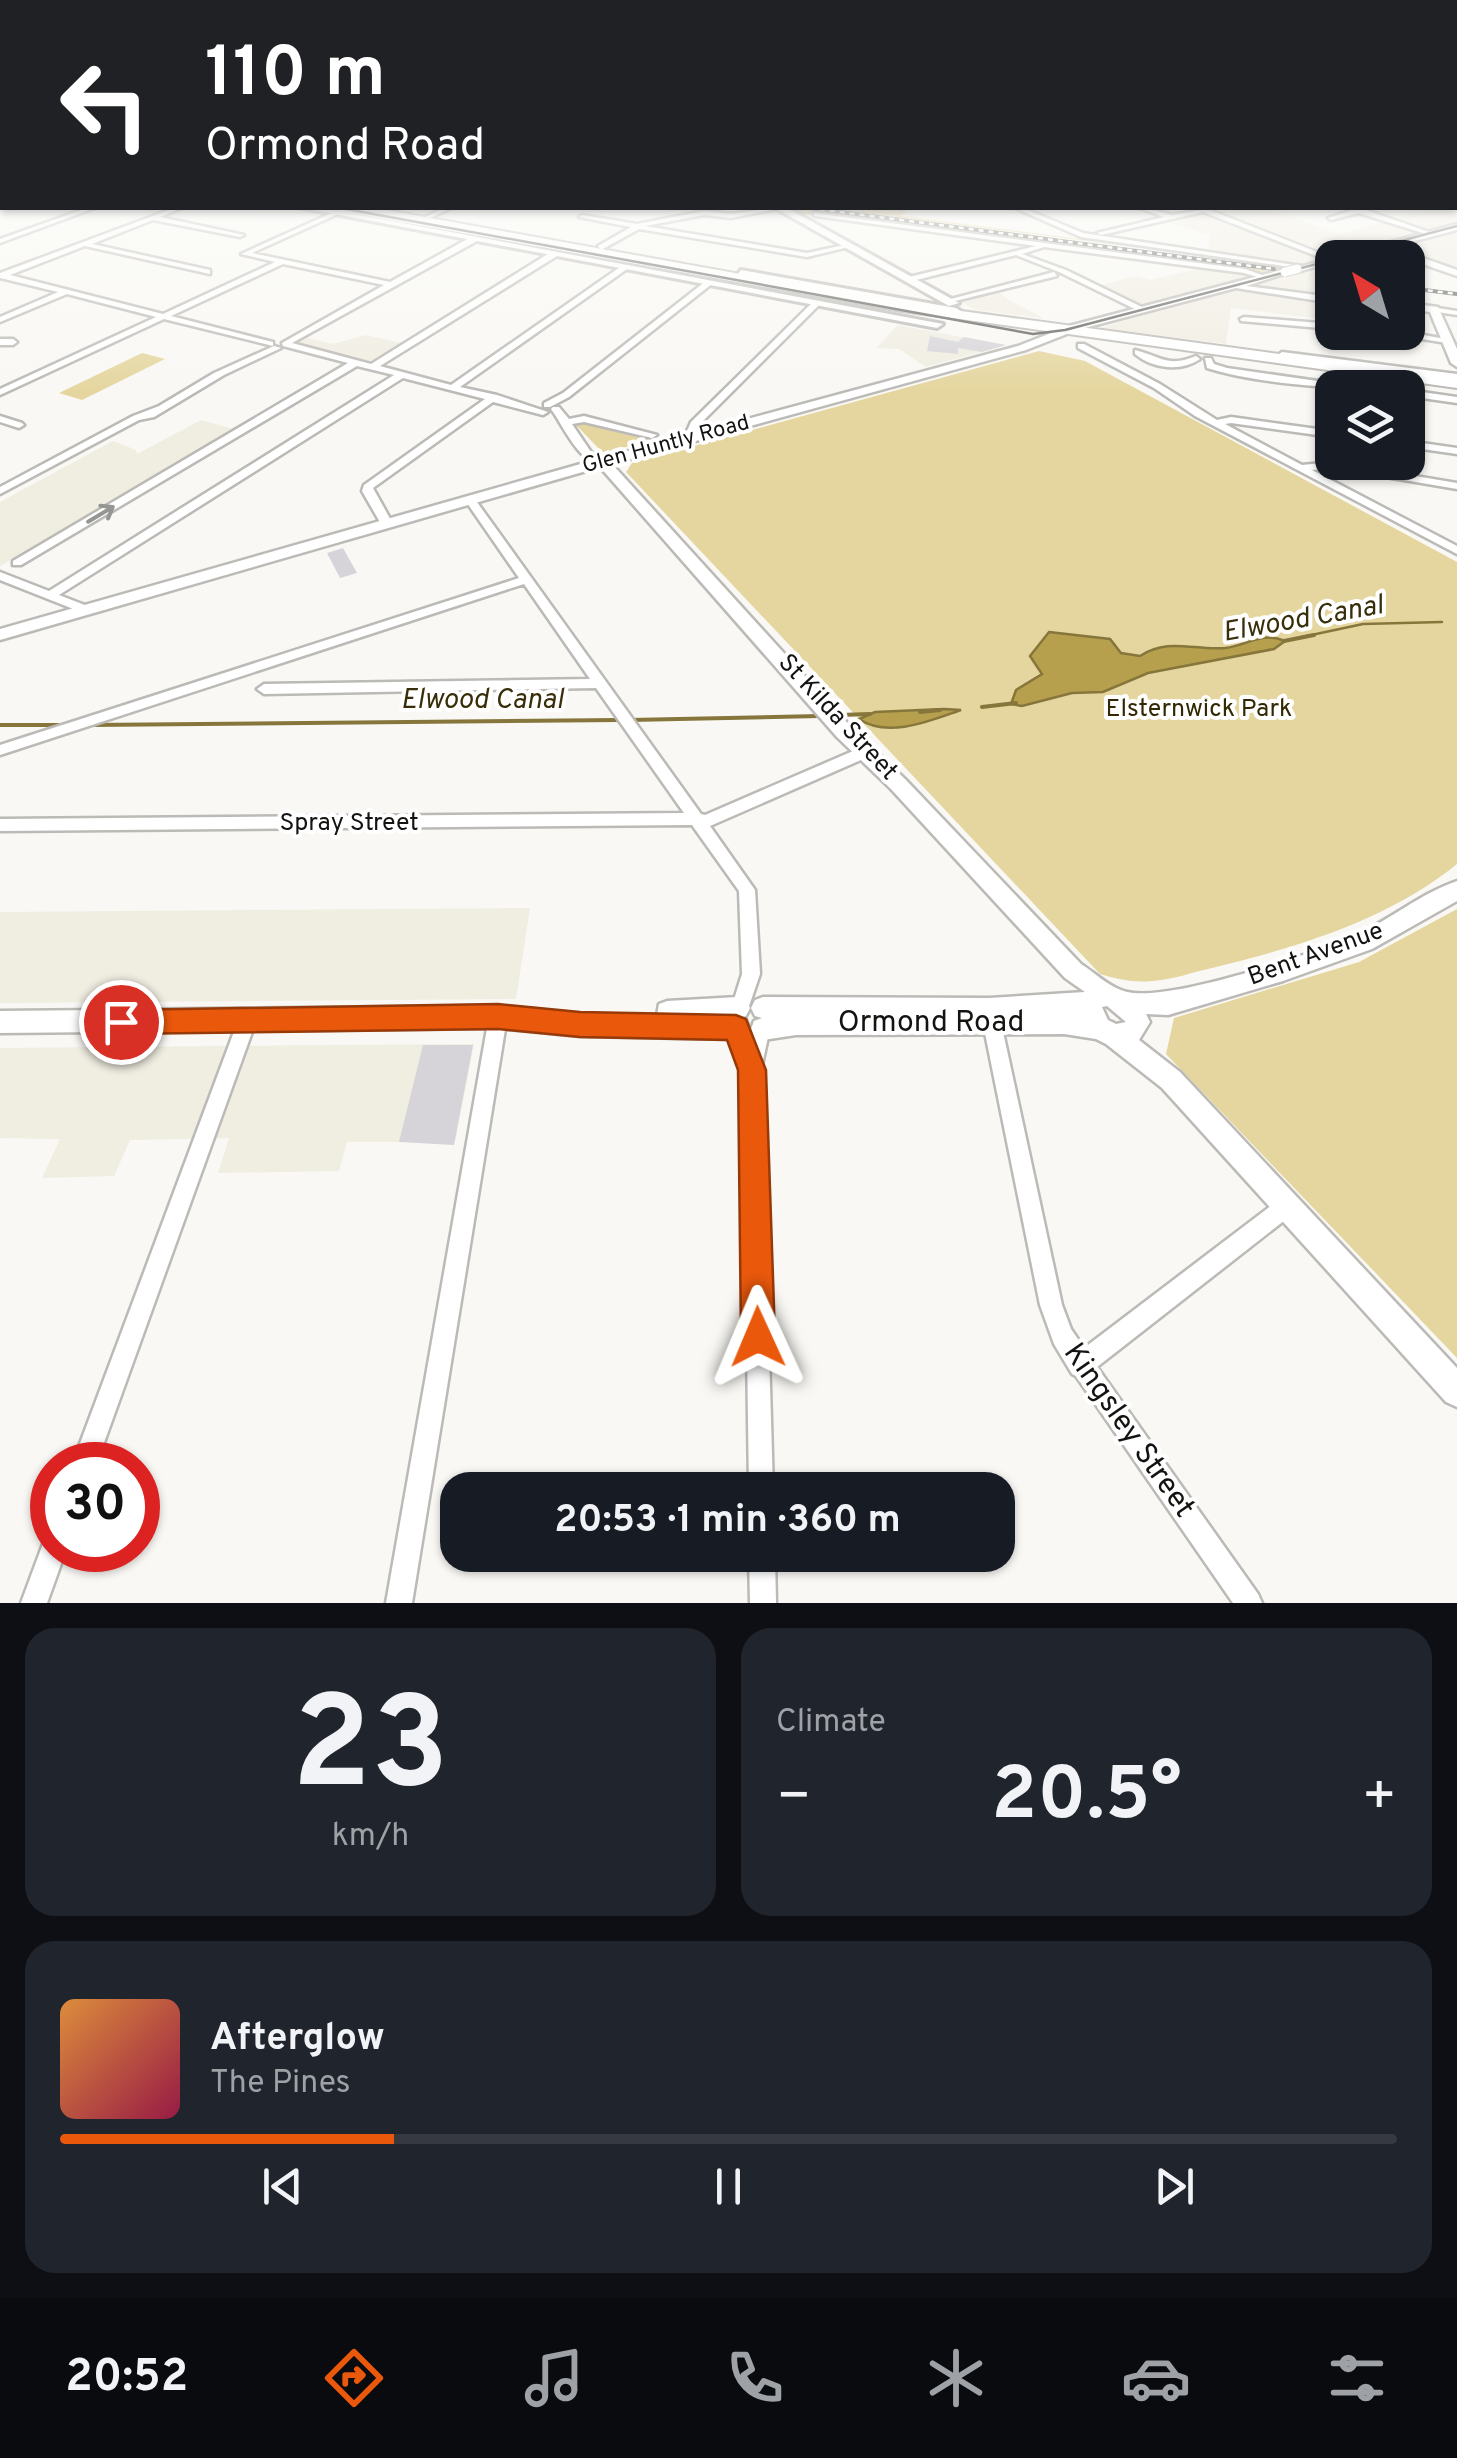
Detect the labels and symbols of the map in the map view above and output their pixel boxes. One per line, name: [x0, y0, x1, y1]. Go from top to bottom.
north arrow: [1315, 240, 1425, 350]
street label: Glen Huntly Road: [579, 410, 753, 480]
one-way arrow: [86, 504, 114, 524]
water label: Elwood Canal: [1220, 588, 1388, 652]
street label: St Kilda Street: [770, 648, 904, 788]
water label: Elwood Canal: [401, 683, 565, 719]
park label: Elsternwick Park: [1106, 694, 1292, 726]
street label: Spray Street: [279, 808, 419, 840]
street label: Bent Avenue: [1244, 916, 1388, 994]
pin: [79, 980, 164, 1065]
street label: Ormond Road: [838, 1005, 1024, 1042]
position arrow: [706, 1285, 810, 1389]
street label: Kingsley Street: [1054, 1337, 1202, 1525]
speed limit sign: 30: [30, 1442, 160, 1572]

